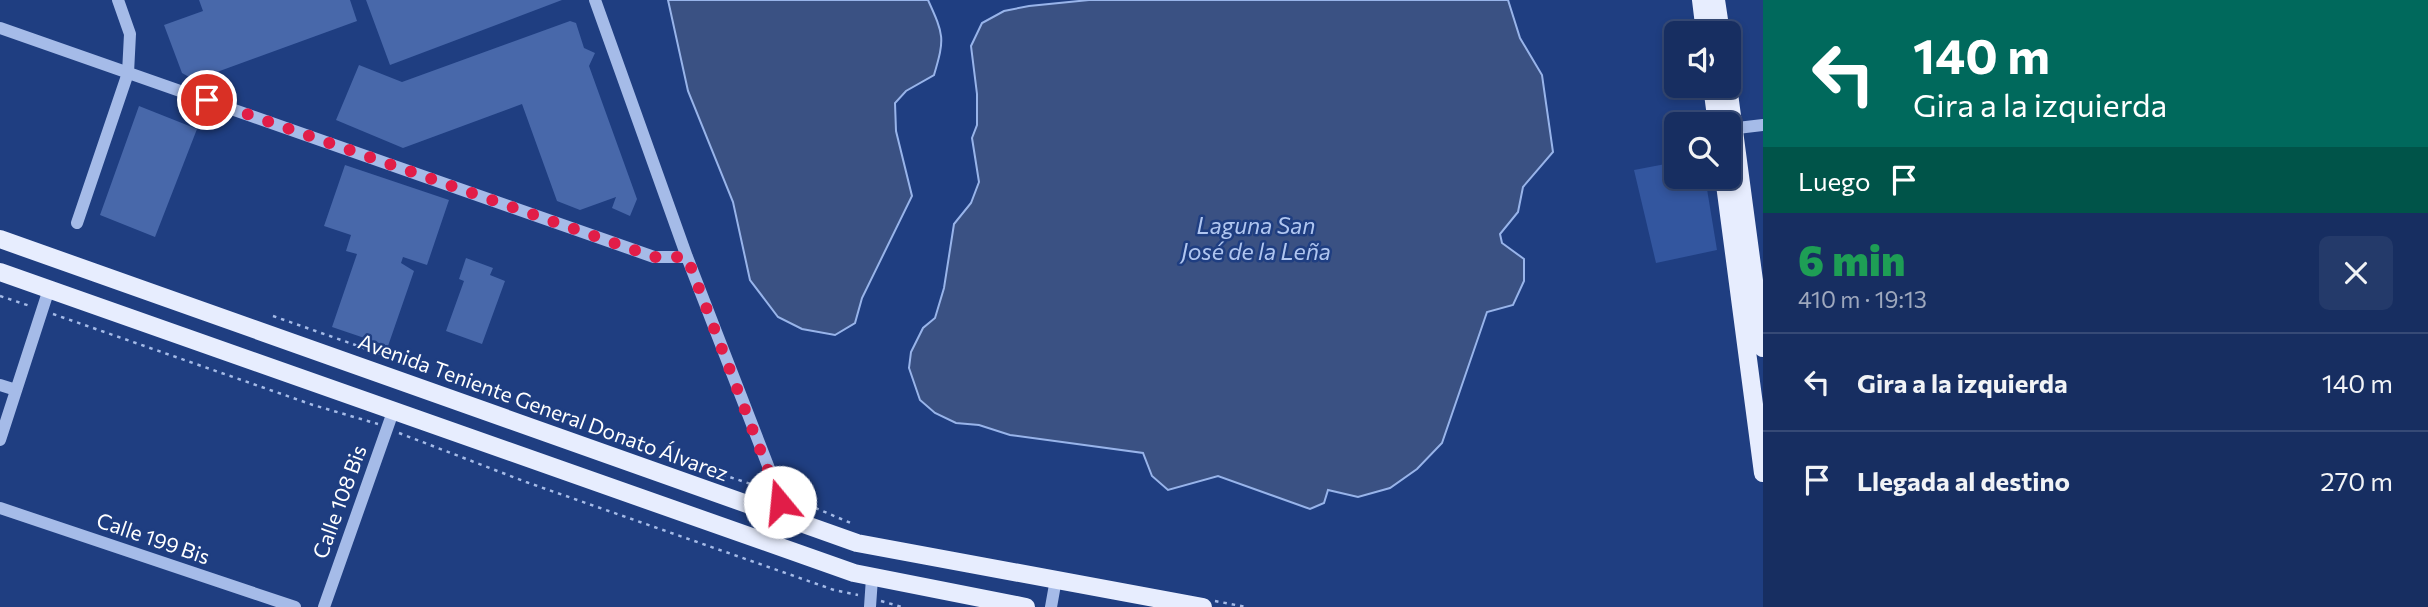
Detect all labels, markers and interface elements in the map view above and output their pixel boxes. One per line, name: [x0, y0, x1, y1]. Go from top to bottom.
map controls: [1664, 21, 1741, 189]
button: sound: [1664, 21, 1741, 98]
text: 140 m: [1913, 24, 2050, 84]
icon: left: [1798, 28, 1889, 119]
pin: [177, 70, 237, 130]
icon: arrive: [188, 81, 226, 119]
text: Gira a la izquierda: [1913, 84, 2167, 124]
button: search: [1664, 112, 1741, 189]
icon: arrive: [1885, 161, 1923, 199]
text: Luego: [1798, 165, 1871, 196]
water label: Laguna San José de la Leña: [1179, 211, 1331, 265]
text: 6 min: [1798, 233, 1905, 285]
button: close: [2319, 236, 2393, 310]
text: 410 m · 19:13: [1798, 285, 1927, 313]
street label: Avenida Teniente General Donato Álvarez: [355, 328, 732, 485]
icon: left: [1798, 363, 1836, 401]
text: Gira a la izquierda: [1857, 367, 2068, 398]
text: 140 m: [2322, 367, 2393, 398]
street label: Calle 108 Bis: [306, 441, 371, 562]
icon: arrive: [1798, 461, 1836, 499]
position arrow: [743, 465, 817, 539]
text: Llegada al destino: [1857, 465, 2070, 496]
text: 270 m: [2320, 465, 2393, 496]
street label: Calle 199 Bis: [94, 507, 213, 569]

